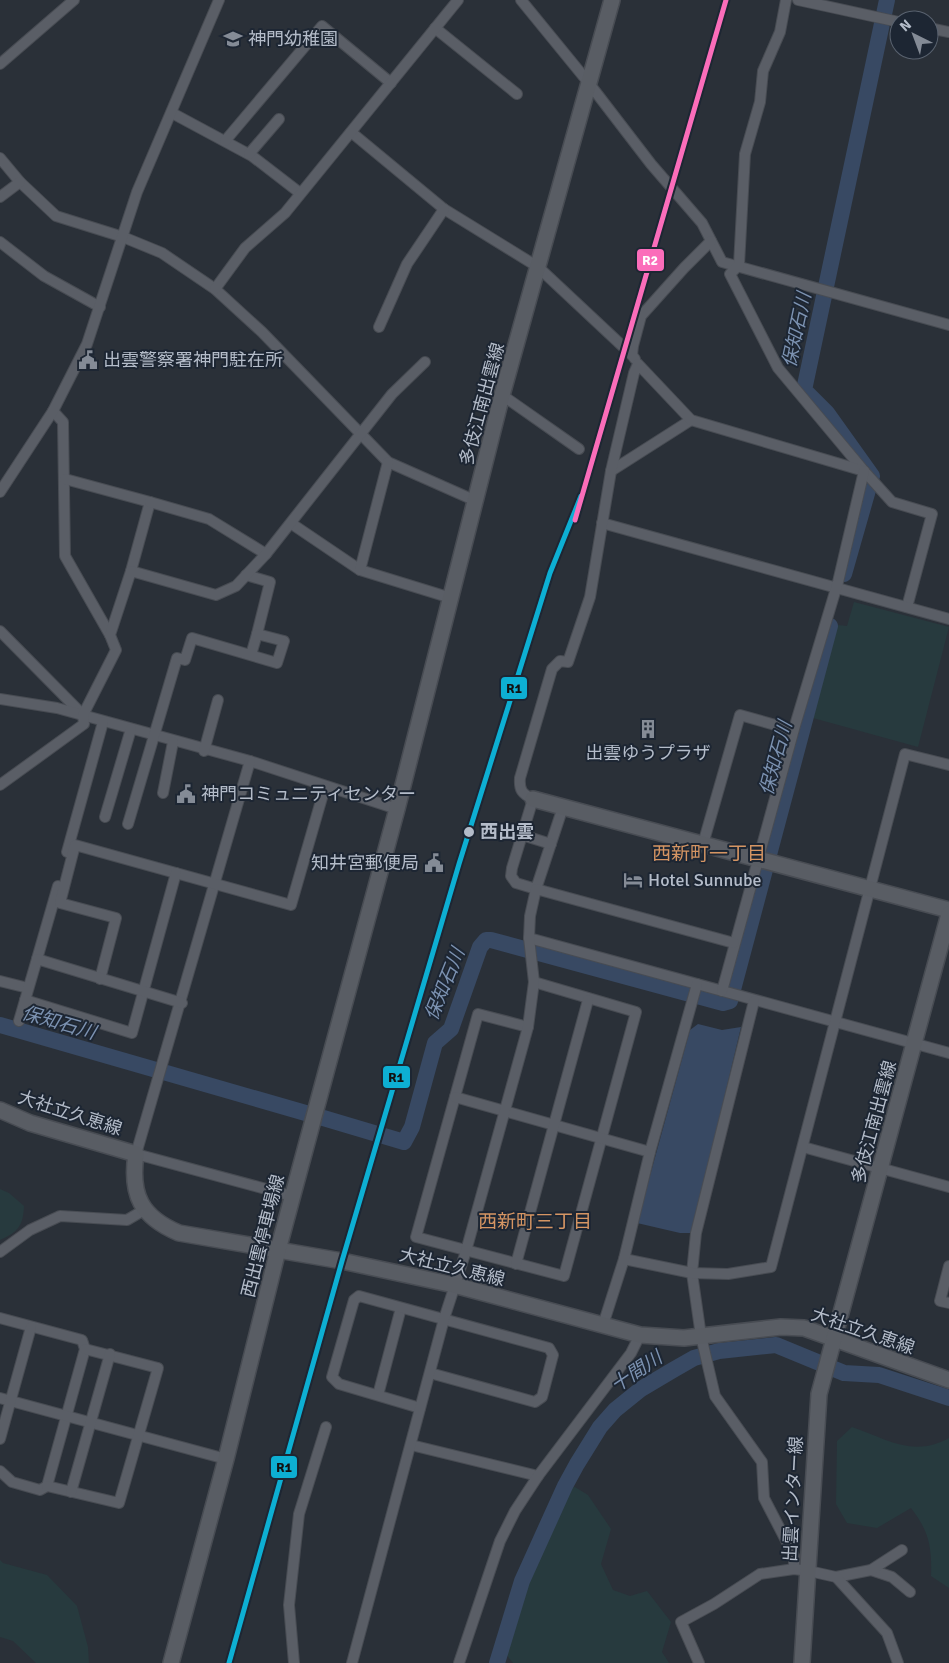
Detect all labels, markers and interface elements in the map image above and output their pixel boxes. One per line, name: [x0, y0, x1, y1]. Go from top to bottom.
north arrow: [889, 10, 939, 60]
text: N: [896, 16, 915, 35]
school or university icon: 神門幼稚園: [222, 28, 244, 50]
place label: 神門幼稚園: [248, 28, 338, 50]
line badge: R2: [636, 248, 665, 272]
text: R2: [642, 252, 658, 269]
water label: 保知石川: [777, 289, 817, 370]
street label: 多伎江南出雲線: [455, 340, 509, 468]
public building icon: 出雲警察署神門駐在所: [77, 349, 99, 371]
place label: 出雲警察署神門駐在所: [103, 349, 283, 371]
line badge: R1: [500, 676, 528, 700]
text: R1: [506, 680, 523, 697]
water label: 保知石川: [755, 717, 798, 798]
building icon: 出雲ゆうプラザ: [637, 718, 659, 740]
place label: 出雲ゆうプラザ: [585, 742, 711, 764]
public building icon: 神門コミュニティセンター: [175, 783, 197, 805]
place label: 神門コミュニティセンター: [201, 783, 416, 805]
place label: 西出雲: [480, 821, 534, 843]
marker: 西出雲: [462, 825, 476, 839]
district label: 西新町一丁目: [652, 842, 766, 866]
place label: 知井宮郵便局: [311, 852, 419, 874]
public building icon: 知井宮郵便局: [423, 852, 445, 874]
hotel icon: Hotel Sunnube: [622, 869, 644, 891]
place label: Hotel Sunnube: [648, 869, 762, 891]
water label: 保知石川: [420, 943, 471, 1024]
water label: 保知石川: [19, 1001, 100, 1046]
street label: 多伎江南出雲線: [847, 1058, 901, 1186]
line badge: R1: [382, 1065, 411, 1089]
text: R1: [388, 1069, 405, 1086]
street label: 大社立久恵線: [15, 1086, 125, 1140]
street label: 西出雲停車場線: [237, 1172, 289, 1300]
district label: 西新町三丁目: [478, 1210, 592, 1234]
street label: 大社立久恵線: [397, 1243, 507, 1291]
street label: 大社立久恵線: [808, 1303, 918, 1359]
water label: 十間川: [606, 1345, 669, 1398]
street label: 出雲インター線: [779, 1436, 807, 1562]
line badge: R1: [270, 1455, 298, 1479]
text: R1: [276, 1459, 293, 1476]

